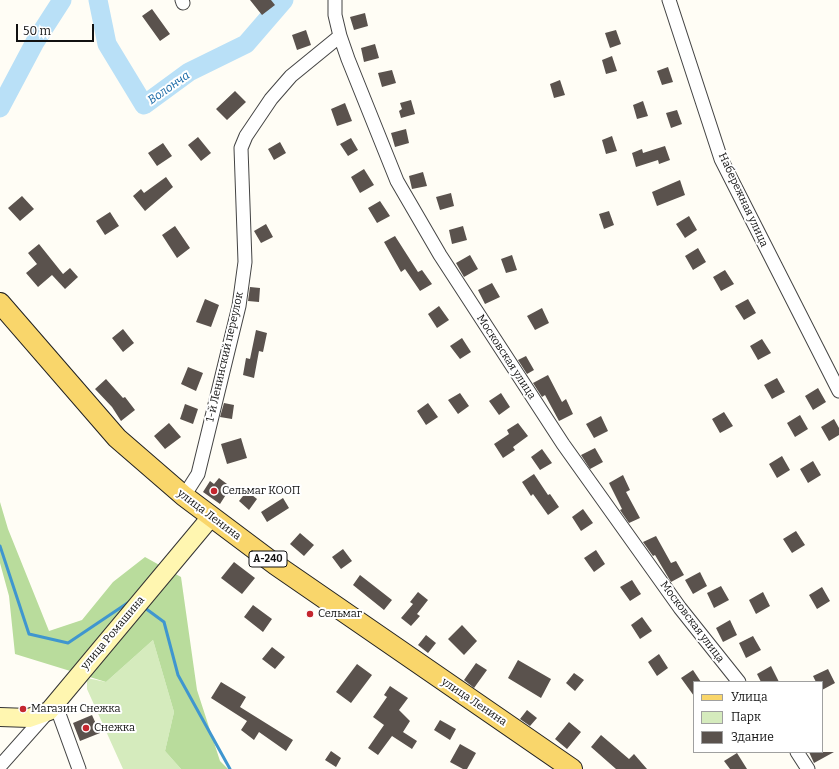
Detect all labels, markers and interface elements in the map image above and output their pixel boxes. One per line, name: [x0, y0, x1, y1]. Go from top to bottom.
scale bar: [18, 16, 96, 42]
text: 50 m: [23, 24, 51, 38]
water label: Волонча: [145, 68, 193, 108]
street label: Набережная улица: [715, 151, 771, 249]
street label: 1-й Ленинский переулок: [204, 291, 246, 423]
street label: Московская улица: [474, 312, 538, 402]
place label: Сельмаг КООП: [222, 484, 300, 498]
marker: Сельмаг КООП: [209, 486, 219, 496]
street label: улица Ленина: [175, 487, 243, 543]
road number: А-240: [249, 551, 287, 567]
street label: Московская улица: [657, 579, 727, 665]
street label: улица Ромашина: [78, 594, 148, 672]
place label: Сельмаг: [318, 607, 362, 621]
marker: Сельмаг: [305, 609, 315, 619]
street label: улица Ленина: [439, 675, 509, 729]
legend: [693, 681, 823, 753]
text: Улица: [731, 690, 767, 704]
place label: Магазин Снежка: [31, 702, 120, 716]
marker: Магазин Снежка: [18, 704, 28, 714]
text: Парк: [731, 710, 761, 724]
place label: Снежка: [94, 721, 135, 735]
marker: Снежка: [81, 723, 91, 733]
text: Здание: [731, 730, 774, 744]

